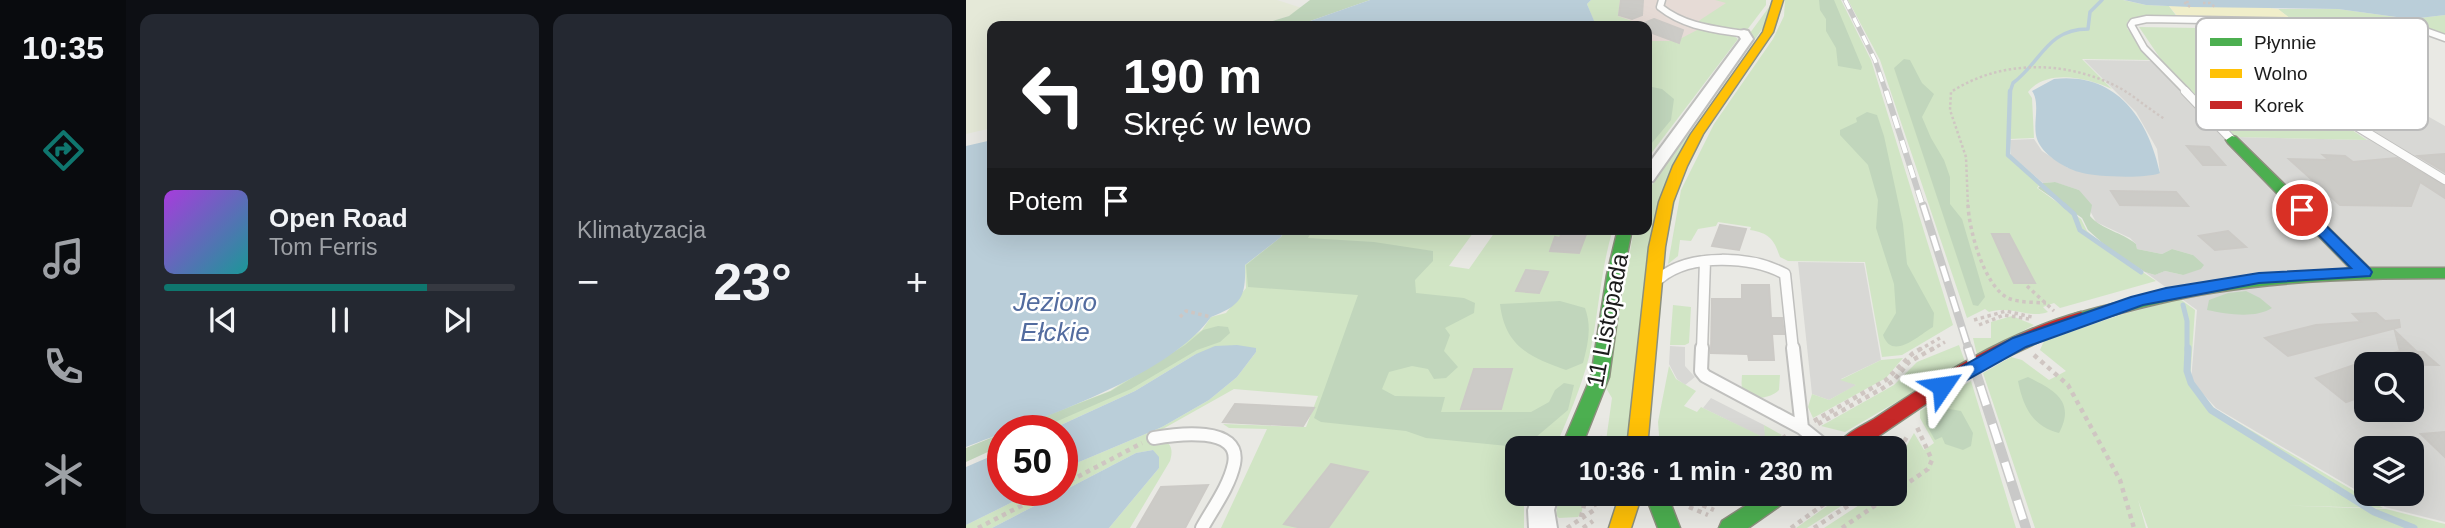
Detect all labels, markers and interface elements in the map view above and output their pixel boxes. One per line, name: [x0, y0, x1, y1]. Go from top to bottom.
legend: [2196, 18, 2428, 130]
text: 10:35: [22, 30, 104, 66]
text: Płynnie: [2254, 32, 2316, 53]
icon: left: [1008, 49, 1099, 140]
text: 190 m: [1123, 49, 1262, 103]
text: Wolno: [2254, 63, 2308, 84]
text: Korek: [2254, 95, 2304, 116]
text: Skręć w lewo: [1123, 106, 1312, 142]
icon: directions: [39, 126, 88, 175]
pin: [2272, 180, 2332, 240]
icon: arrive: [1097, 182, 1135, 220]
text: Potem: [1008, 186, 1083, 216]
icon: arrive: [2283, 191, 2321, 229]
text: Open Road: [269, 203, 408, 233]
text: Klimatyzacja: [577, 217, 706, 243]
icon: music: [39, 234, 88, 283]
text: Tom Ferris: [269, 234, 378, 260]
street label: 11 Listopada: [1581, 250, 1633, 389]
text: 23°: [713, 253, 792, 311]
text: −: [577, 261, 599, 303]
text: +: [906, 261, 928, 303]
water label: Jezioro Ełckie: [1012, 287, 1097, 347]
icon: previous: [204, 301, 242, 339]
icon: pause: [321, 301, 359, 339]
icon: next: [438, 301, 476, 339]
icon: phone: [39, 342, 88, 391]
position arrow: [1905, 349, 1979, 423]
map controls: [2354, 352, 2424, 506]
button: search: [2354, 352, 2424, 422]
speed limit sign: 50: [987, 415, 1078, 506]
button: layers: [2354, 436, 2424, 506]
icon: climate: [39, 450, 88, 499]
text: 10:36 · 1 min · 230 m: [1579, 456, 1833, 486]

